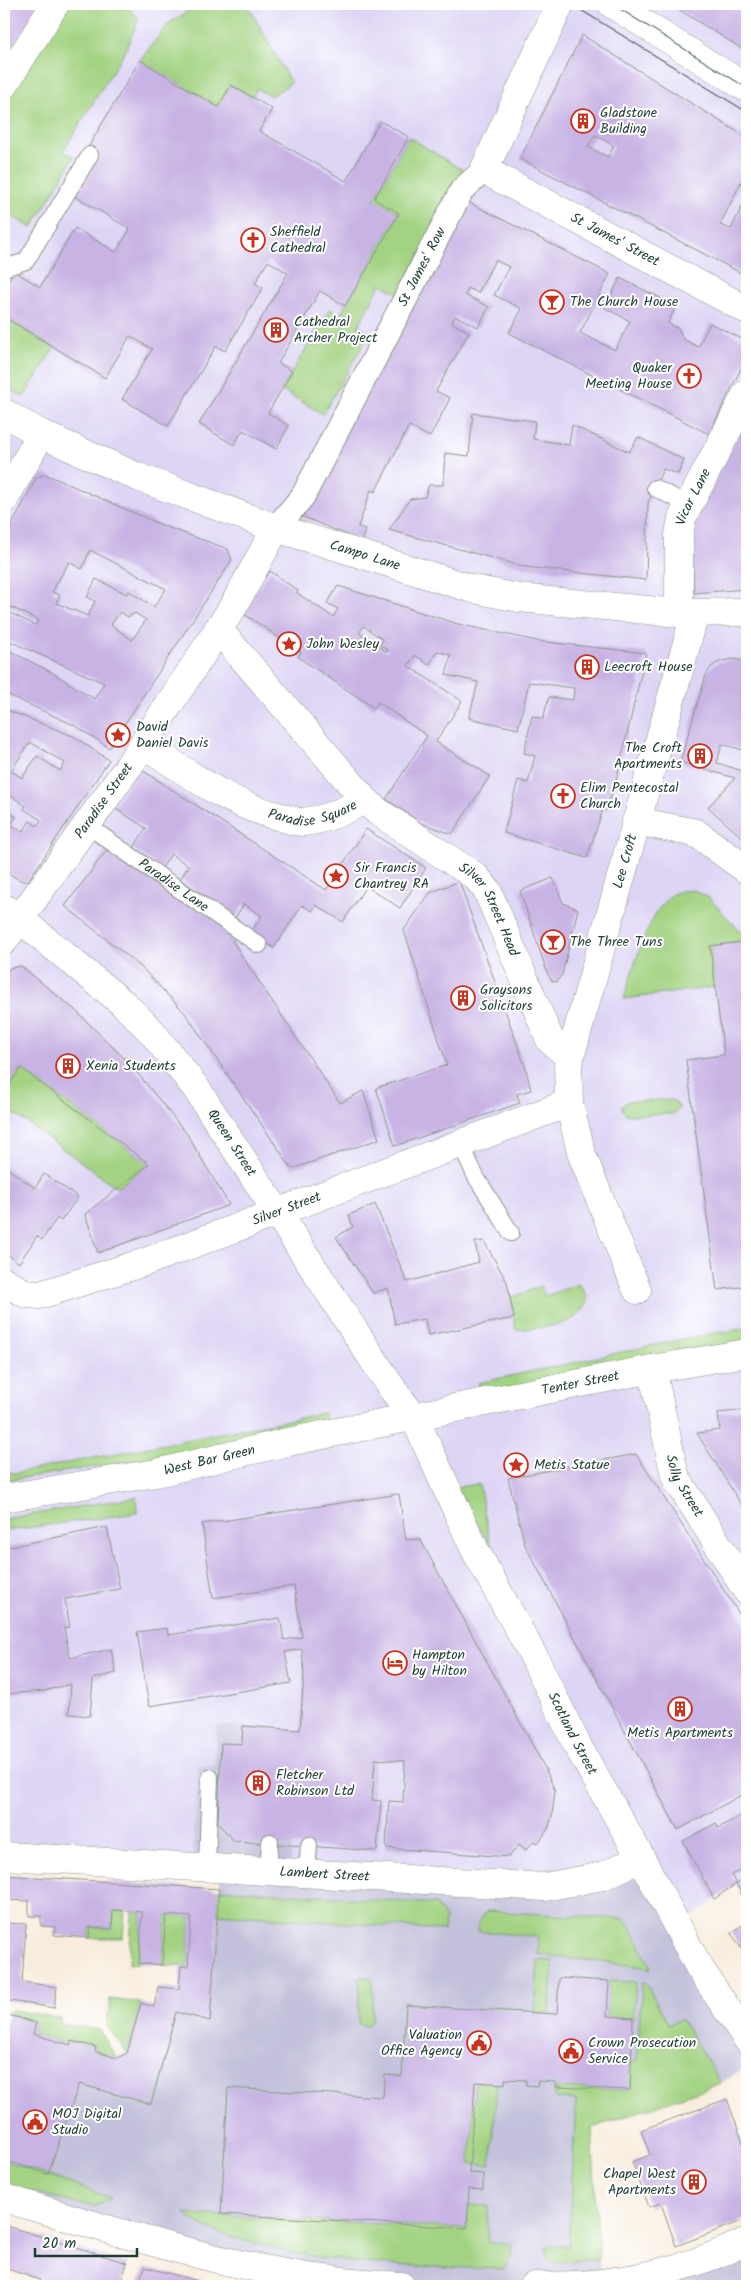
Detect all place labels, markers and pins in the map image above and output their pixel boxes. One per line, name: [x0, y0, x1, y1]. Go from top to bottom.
place label: Gladstone Building: [600, 102, 658, 140]
building icon: Gladstone Building: [570, 108, 596, 134]
place label: Sheffield Cathedral: [270, 221, 326, 259]
church icon: Sheffield Cathedral: [240, 227, 266, 253]
bar icon: The Church House: [539, 289, 565, 315]
place label: The Church House: [570, 291, 679, 313]
place label: Cathedral Archer Project: [294, 311, 378, 349]
building icon: Cathedral Archer Project: [263, 317, 289, 343]
place label: Quaker Meeting House: [585, 357, 673, 395]
church icon: Quaker Meeting House: [676, 363, 702, 389]
place icon: John Wesley: [276, 631, 302, 657]
place label: John Wesley: [306, 633, 379, 655]
building icon: Leecroft House: [574, 654, 600, 680]
place label: Leecroft House: [604, 656, 693, 678]
place label: David Daniel Davis: [136, 716, 209, 754]
place icon: David Daniel Davis: [105, 722, 131, 748]
place label: The Croft Apartments: [614, 737, 683, 775]
building icon: The Croft Apartments: [687, 743, 713, 769]
place label: Elim Pentecostal Church: [580, 777, 679, 815]
church icon: Elim Pentecostal Church: [550, 783, 576, 809]
place label: Sir Francis Chantrey RA: [354, 857, 429, 895]
place icon: Sir Francis Chantrey RA: [323, 863, 349, 889]
bar icon: The Three Tuns: [540, 929, 566, 955]
place label: The Three Tuns: [570, 931, 662, 953]
place label: Graysons Solicitors: [480, 979, 532, 1017]
building icon: Graysons Solicitors: [450, 985, 476, 1011]
building icon: Xenia Students: [55, 1053, 81, 1079]
place label: Xenia Students: [86, 1055, 176, 1077]
place icon: Metis Statue: [503, 1452, 529, 1478]
place label: Metis Statue: [534, 1454, 610, 1476]
place label: Hampton by Hilton: [412, 1644, 467, 1682]
hotel icon: Hampton by Hilton: [382, 1650, 408, 1676]
building icon: Metis Apartments: [667, 1696, 693, 1722]
place label: Metis Apartments: [627, 1722, 733, 1744]
place label: Fletcher Robinson Ltd: [276, 1764, 355, 1802]
building icon: Fletcher Robinson Ltd: [245, 1770, 271, 1796]
place label: Valuation Office Agency: [381, 2024, 462, 2062]
public building icon: Valuation Office Agency: [466, 2030, 492, 2056]
place label: Crown Prosecution Service: [588, 2032, 696, 2070]
public building icon: Crown Prosecution Service: [558, 2038, 584, 2064]
place label: MOJ Digital Studio: [52, 2103, 122, 2141]
public building icon: MOJ Digital Studio: [22, 2109, 48, 2135]
place label: Chapel West Apartments: [603, 2163, 677, 2201]
building icon: Chapel West Apartments: [681, 2169, 707, 2195]

